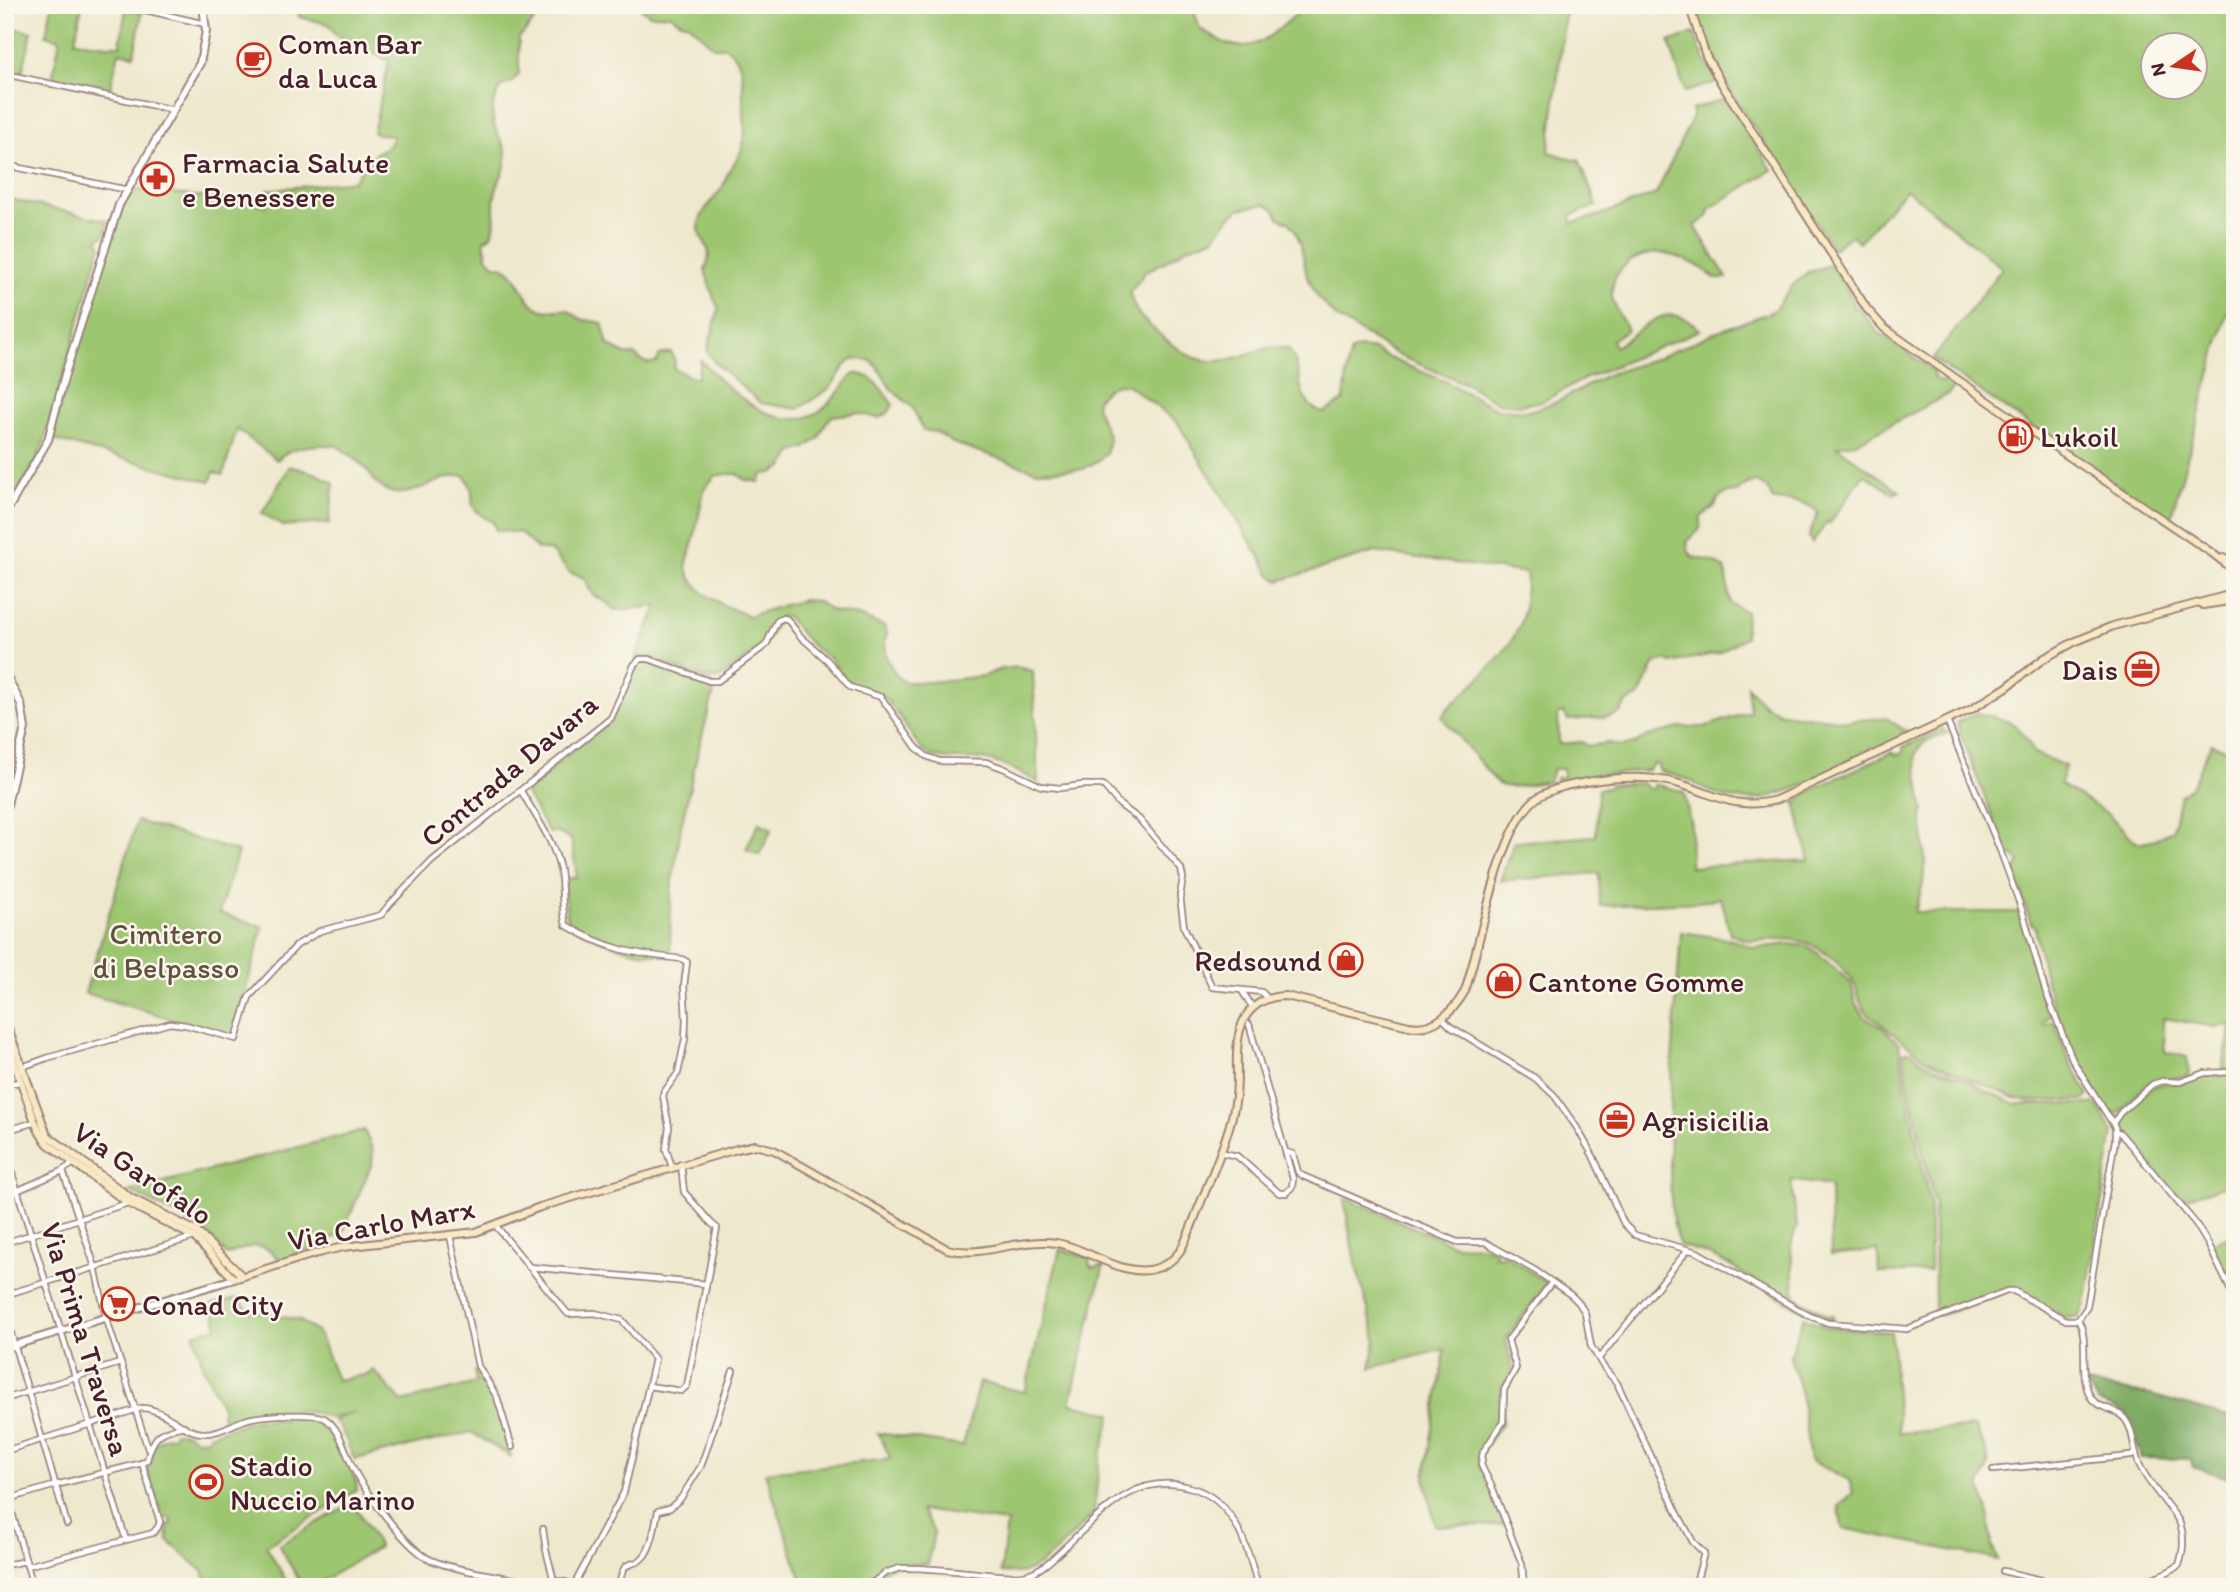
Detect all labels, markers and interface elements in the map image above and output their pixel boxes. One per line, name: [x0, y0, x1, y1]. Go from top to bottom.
place label: Coman Bar da Luca: [278, 25, 422, 96]
north arrow: [2138, 32, 2208, 102]
cafe icon: Coman Bar da Luca: [235, 41, 273, 79]
text: N: [2145, 61, 2171, 79]
place label: Farmacia Salute e Benessere: [182, 144, 389, 215]
pharmacy icon: Farmacia Salute e Benessere: [138, 160, 176, 198]
fuel station icon: Lukoil: [1997, 417, 2035, 455]
place label: Lukoil: [2040, 418, 2119, 455]
office icon: Dais: [2123, 650, 2161, 688]
place label: Dais: [2061, 651, 2118, 688]
street label: Contrada Davara: [413, 685, 605, 855]
park label: Cimitero di Belpasso: [93, 915, 239, 986]
shop icon: Redsound: [1327, 941, 1365, 979]
place label: Redsound: [1194, 942, 1322, 979]
shop icon: Cantone Gomme: [1485, 962, 1523, 1000]
place label: Cantone Gomme: [1528, 963, 1744, 1000]
office icon: Agrisicilia: [1598, 1101, 1636, 1139]
place label: Agrisicilia: [1642, 1102, 1770, 1139]
street label: Via Garofalo: [66, 1113, 220, 1233]
street label: Via Carlo Marx: [285, 1189, 477, 1259]
street label: Via Prima Traversa: [33, 1218, 139, 1461]
supermarket icon: Conad City: [99, 1285, 137, 1323]
place label: Conad City: [142, 1286, 283, 1323]
place label: Stadio Nuccio Marino: [230, 1447, 415, 1518]
sports icon: Stadio Nuccio Marino: [187, 1463, 225, 1501]

